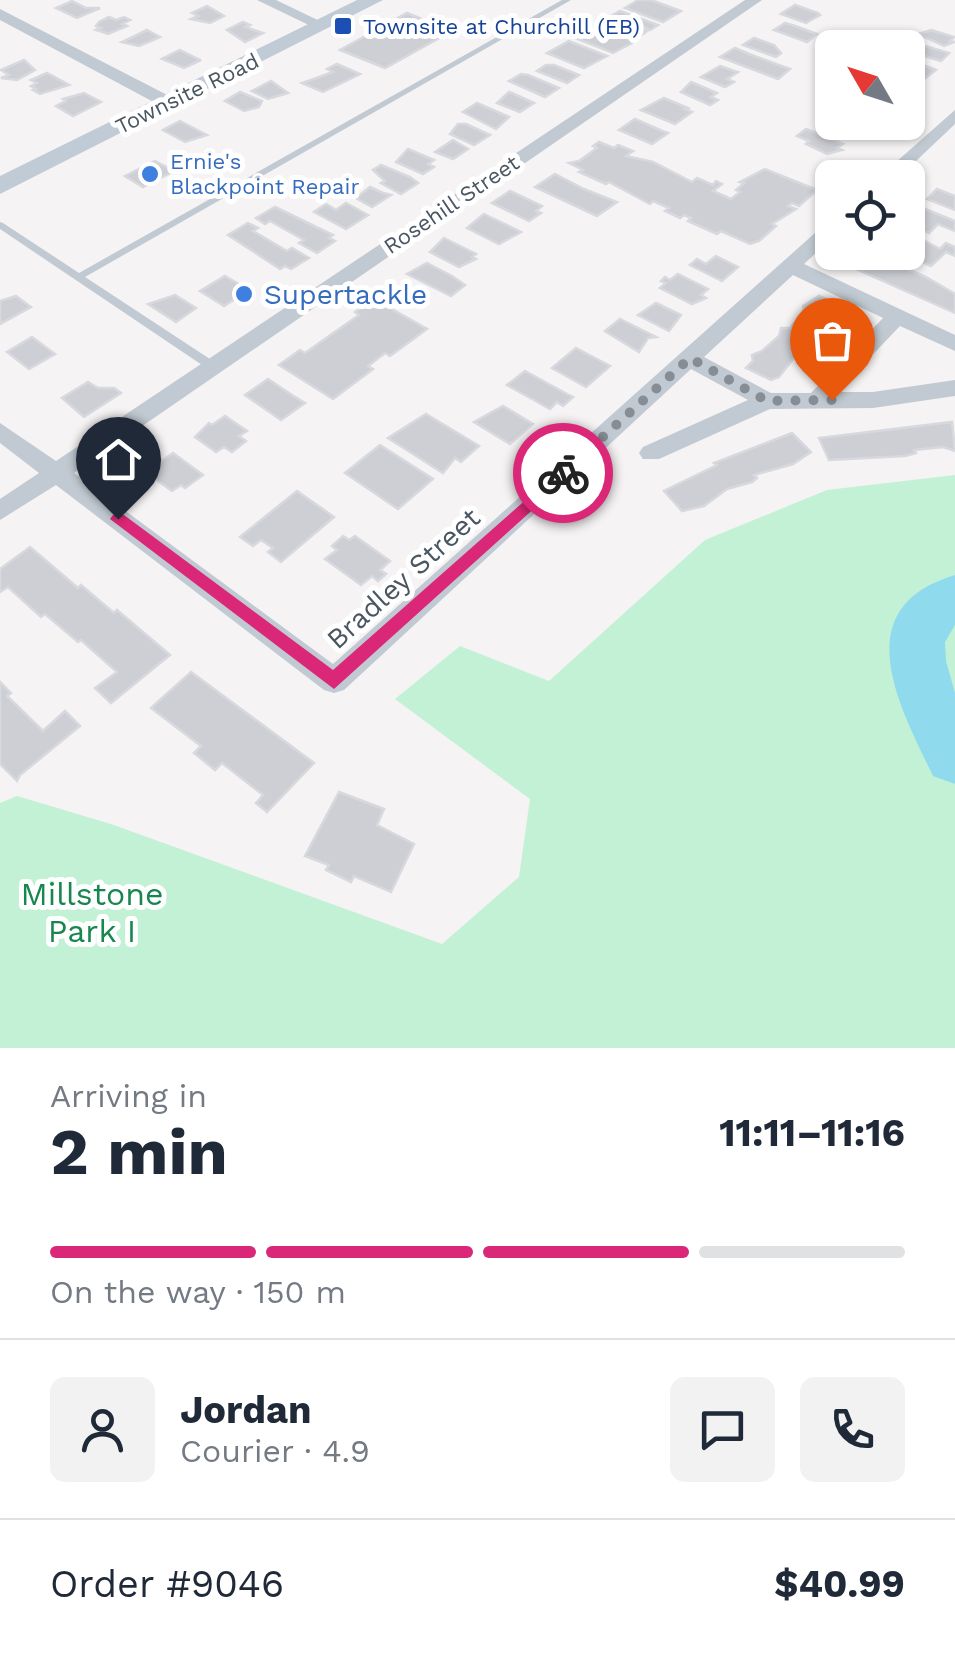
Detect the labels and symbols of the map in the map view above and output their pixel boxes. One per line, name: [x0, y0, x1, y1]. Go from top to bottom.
place label: Townsite at Churchill (EB): [363, 14, 640, 39]
marker: Townsite at Churchill (EB): [332, 15, 354, 37]
north arrow: [815, 30, 925, 140]
street label: Townsite Road: [112, 48, 263, 139]
place label: Ernie's Blackpoint Repair: [170, 149, 359, 199]
street label: Rosehill Street: [379, 150, 524, 259]
marker: Ernie's Blackpoint Repair: [139, 163, 161, 185]
place label: Supertackle: [264, 278, 427, 311]
marker: Supertackle: [233, 283, 255, 305]
pin: [790, 298, 875, 401]
pin: [76, 417, 161, 520]
courier: [513, 423, 613, 523]
street label: Bradley Street: [320, 501, 487, 656]
park label: Millstone Park I: [20, 875, 164, 950]

